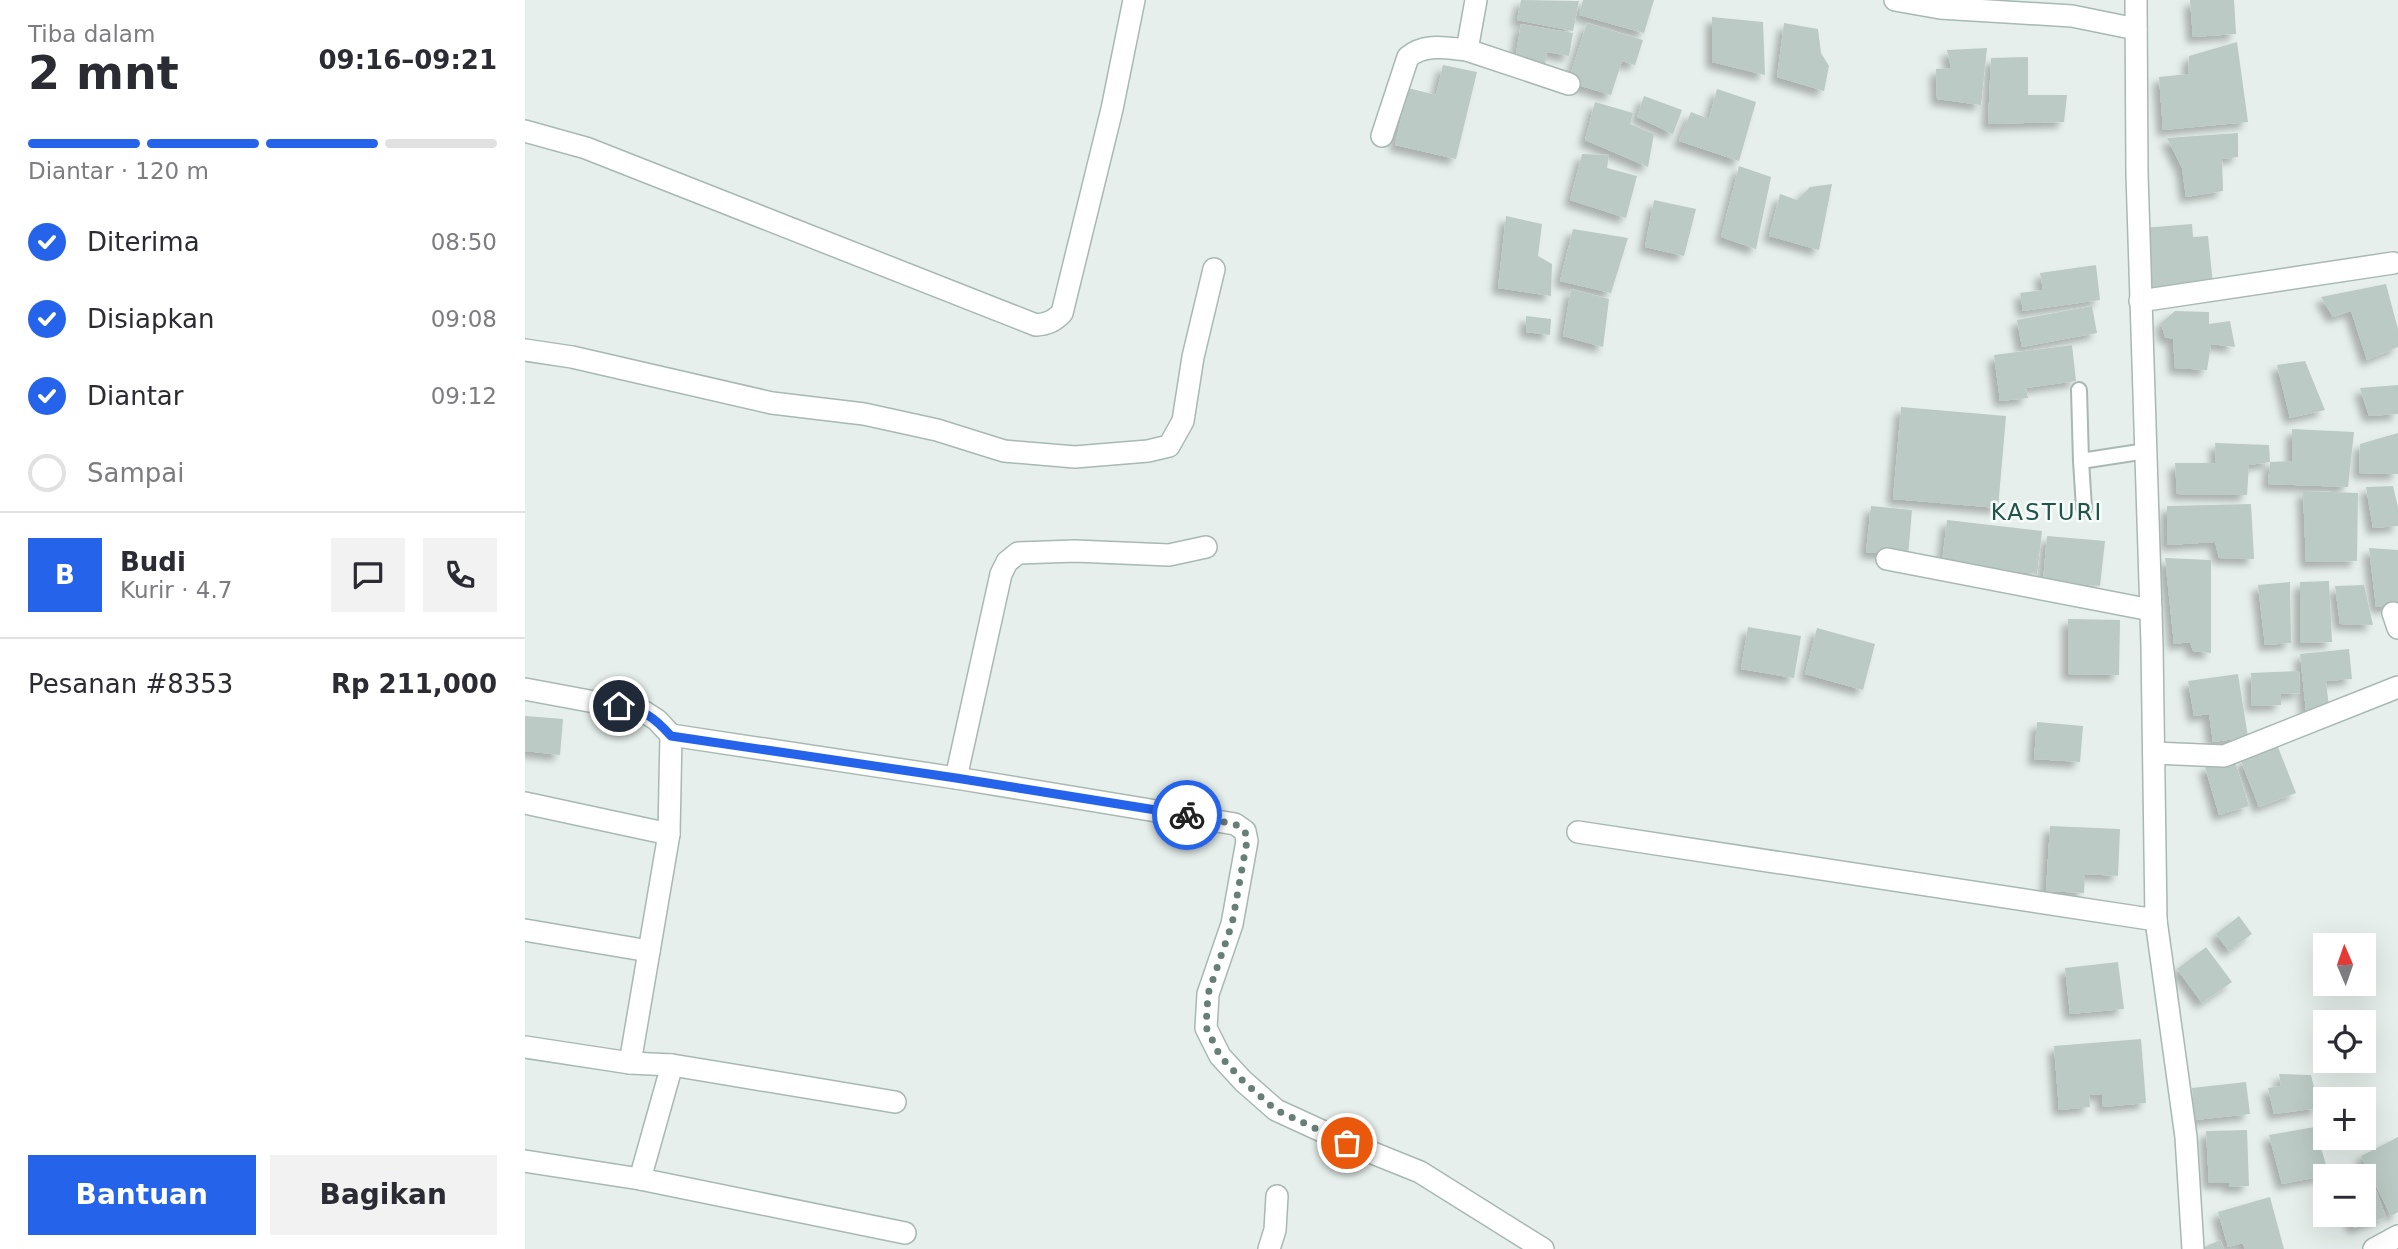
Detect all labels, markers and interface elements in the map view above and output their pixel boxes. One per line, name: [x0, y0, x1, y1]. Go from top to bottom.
text: Tiba dalam: [28, 21, 155, 47]
text: 09:16–09:21: [318, 45, 497, 75]
text: 2 mnt: [28, 46, 179, 100]
text: Diantar · 120 m: [28, 158, 209, 184]
icon: check: [28, 223, 66, 261]
text: Diterima: [87, 227, 200, 257]
text: 08:50: [431, 229, 497, 255]
icon: check: [28, 300, 66, 338]
text: Disiapkan: [87, 304, 214, 334]
text: 09:08: [431, 306, 497, 332]
icon: check: [28, 377, 66, 415]
text: Diantar: [87, 381, 183, 411]
text: 09:12: [431, 383, 497, 409]
text: Sampai: [87, 458, 184, 488]
district label: KASTURI: [1991, 499, 2103, 525]
button: chat: [331, 538, 405, 612]
button: phone: [423, 538, 497, 612]
text: Budi: [120, 547, 186, 577]
text: B: [55, 560, 75, 590]
text: Kurir · 4.7: [120, 577, 232, 603]
text: Pesanan #8353: [28, 669, 233, 699]
text: Rp 211,000: [331, 669, 497, 699]
pin: [589, 676, 649, 736]
icon: home: [600, 687, 638, 725]
courier: [1152, 780, 1222, 850]
icon: bike: [1168, 796, 1206, 834]
north arrow: [2313, 933, 2377, 996]
map controls: [2313, 933, 2376, 1227]
button: locate: [2313, 1010, 2376, 1073]
button: +: [2313, 1087, 2376, 1150]
pin: [1317, 1113, 1377, 1173]
icon: bag: [1328, 1124, 1366, 1162]
button: Bantuan: [28, 1155, 256, 1235]
button: Bagikan: [270, 1155, 497, 1235]
button: −: [2313, 1164, 2376, 1227]

